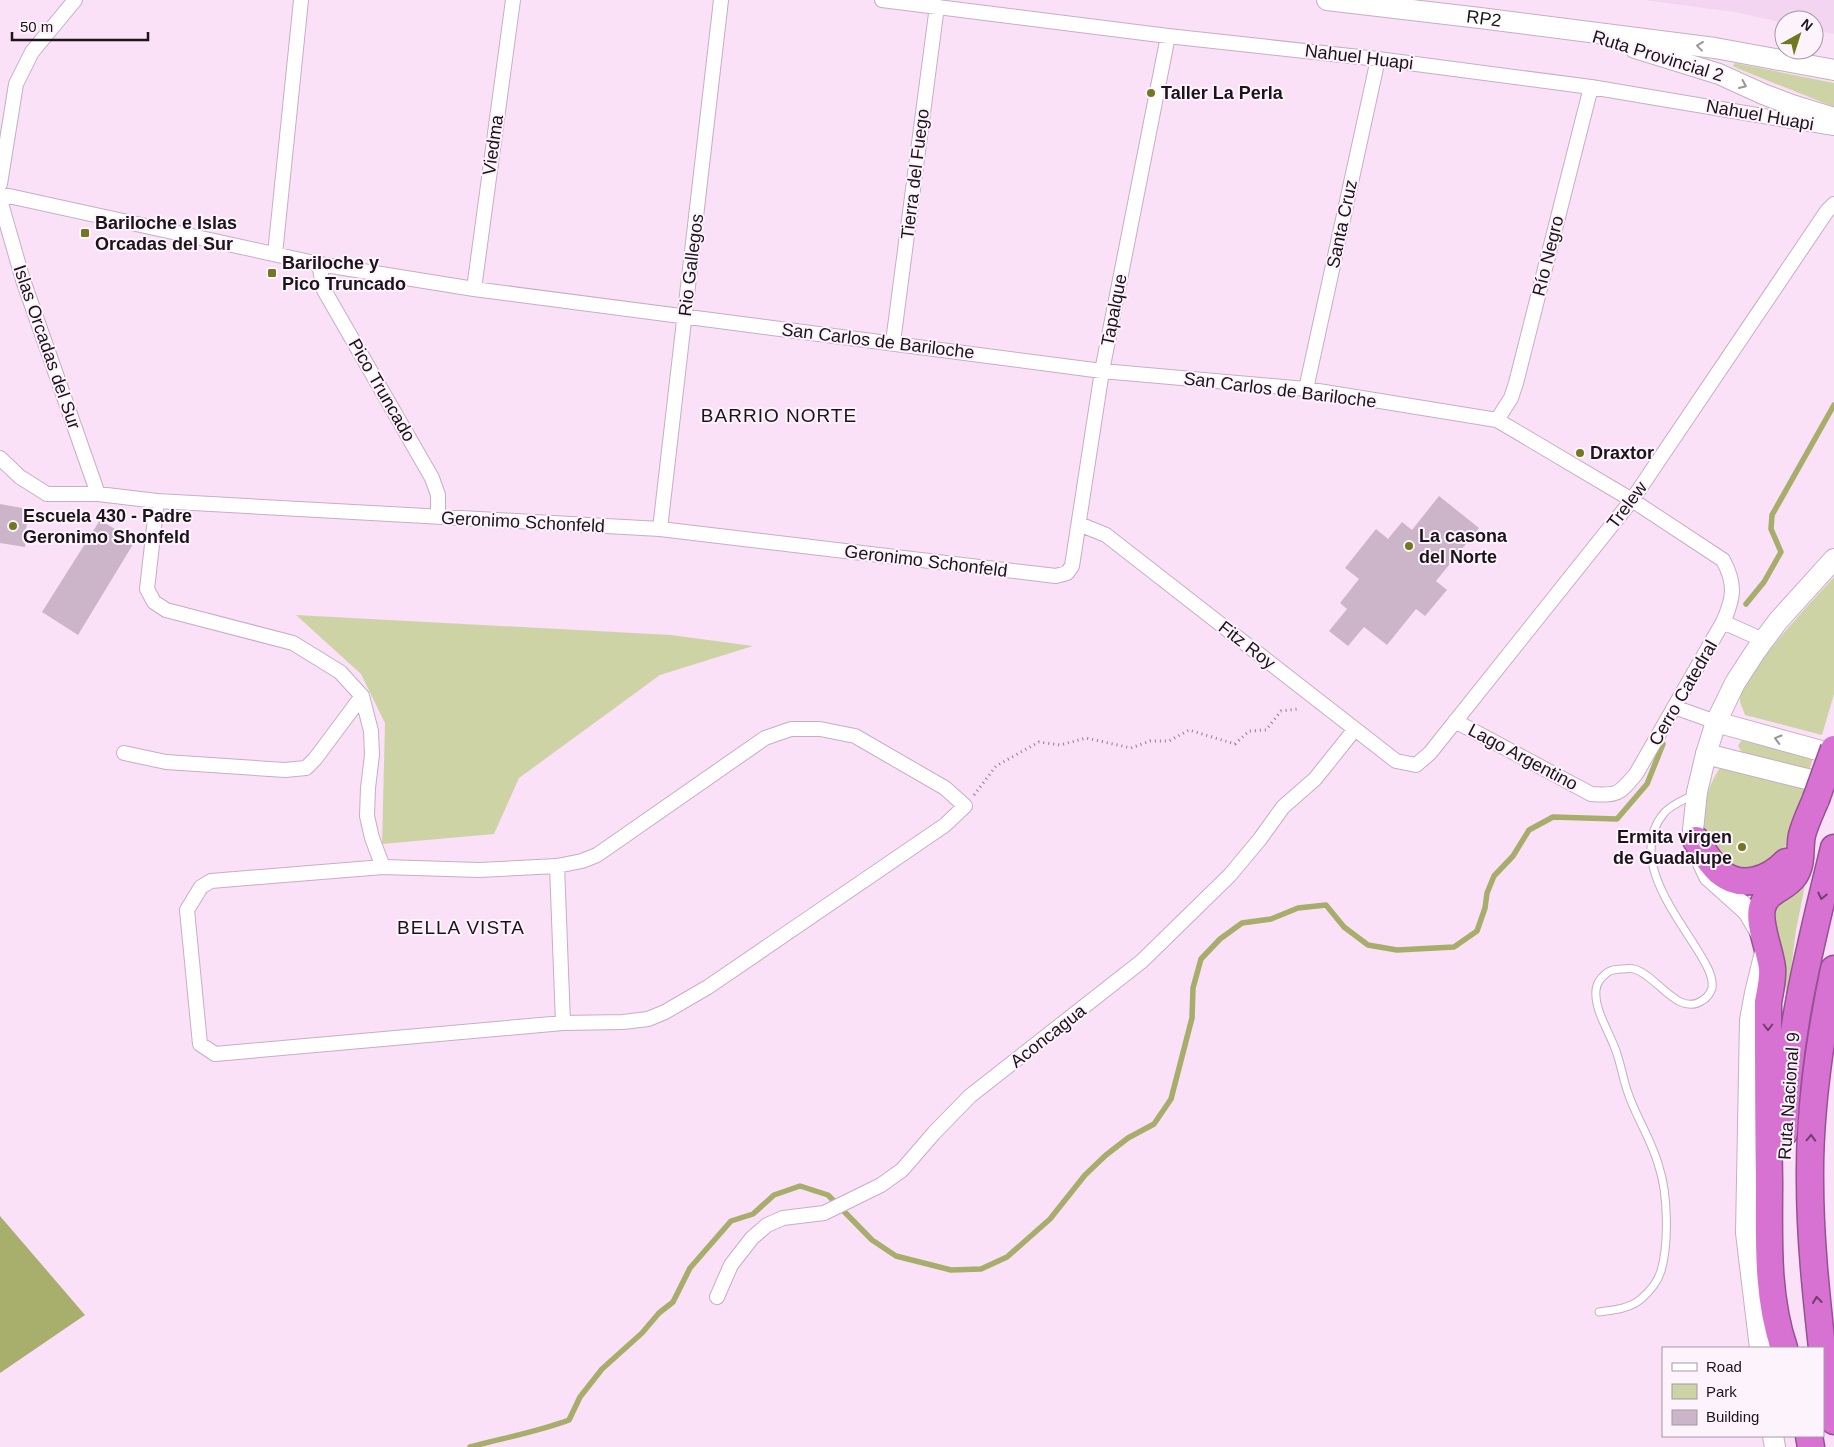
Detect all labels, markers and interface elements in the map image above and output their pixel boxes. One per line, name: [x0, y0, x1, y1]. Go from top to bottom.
street label: RP2: [1465, 6, 1503, 31]
scale bar: [12, 10, 149, 42]
north arrow: [1774, 10, 1824, 60]
text: N: [1798, 15, 1816, 34]
text: 50 m: [20, 18, 53, 35]
street label: Ruta Provincial 2: [1590, 27, 1726, 85]
street label: Nahuel Huapi: [1304, 40, 1414, 74]
one-way arrow: [1696, 42, 1704, 52]
one-way arrow: [1738, 79, 1747, 89]
place label: Taller La Perla: [1161, 83, 1284, 103]
marker: Taller La Perla: [1145, 87, 1157, 99]
street label: Nahuel Huapi: [1705, 96, 1815, 134]
street label: Tierra del Fuego: [897, 108, 933, 240]
street label: Viedma: [479, 113, 507, 176]
street label: Santa Cruz: [1323, 178, 1361, 270]
place label: Bariloche e Islas Orcadas del Sur: [95, 213, 237, 254]
street label: Rio Gallegos: [675, 213, 707, 317]
street label: Río Negro: [1528, 214, 1568, 298]
marker: Bariloche e Islas Orcadas del Sur: [79, 227, 91, 239]
place label: Bariloche y Pico Truncado: [282, 253, 406, 294]
street label: Islas Orcadas del Sur: [10, 262, 84, 432]
marker: Bariloche y Pico Truncado: [266, 267, 278, 279]
street label: Tapalque: [1097, 272, 1131, 348]
street label: San Carlos de Bariloche: [780, 319, 976, 363]
street label: Pico Truncado: [345, 335, 419, 445]
street label: San Carlos de Bariloche: [1182, 368, 1378, 412]
district label: BARRIO NORTE: [701, 405, 857, 426]
place label: Draxtor: [1590, 443, 1654, 463]
marker: Draxtor: [1574, 447, 1586, 459]
street label: Trelew: [1603, 477, 1652, 532]
place label: Escuela 430 - Padre Geronimo Shonfeld: [23, 506, 192, 547]
street label: Geronimo Schonfeld: [441, 508, 605, 536]
marker: Escuela 430 - Padre Geronimo Shonfeld: [7, 520, 19, 532]
place label: La casona del Norte: [1419, 526, 1508, 567]
marker: La casona del Norte: [1403, 540, 1415, 552]
street label: Geronimo Schonfeld: [843, 541, 1009, 581]
street label: Fitz Roy: [1215, 617, 1279, 673]
street label: Cerro Catedral: [1645, 637, 1721, 749]
street label: Lago Argentino: [1465, 720, 1581, 794]
one-way arrow: [1773, 734, 1782, 745]
place label: Ermita virgen de Guadalupe: [1613, 827, 1732, 868]
marker: Ermita virgen de Guadalupe: [1736, 841, 1748, 853]
one-way arrow: [1817, 891, 1828, 900]
district label: BELLA VISTA: [397, 917, 525, 938]
street label: Aconcagua: [1006, 1000, 1090, 1072]
one-way arrow: [1763, 1024, 1773, 1031]
street label: Ruta Nacional 9: [1775, 1031, 1803, 1161]
one-way arrow: [1806, 1133, 1817, 1141]
one-way arrow: [1811, 1296, 1822, 1304]
legend: [1662, 1347, 1824, 1437]
text: Road: [1706, 1358, 1742, 1375]
text: Park: [1706, 1383, 1737, 1400]
text: Building: [1706, 1408, 1759, 1425]

